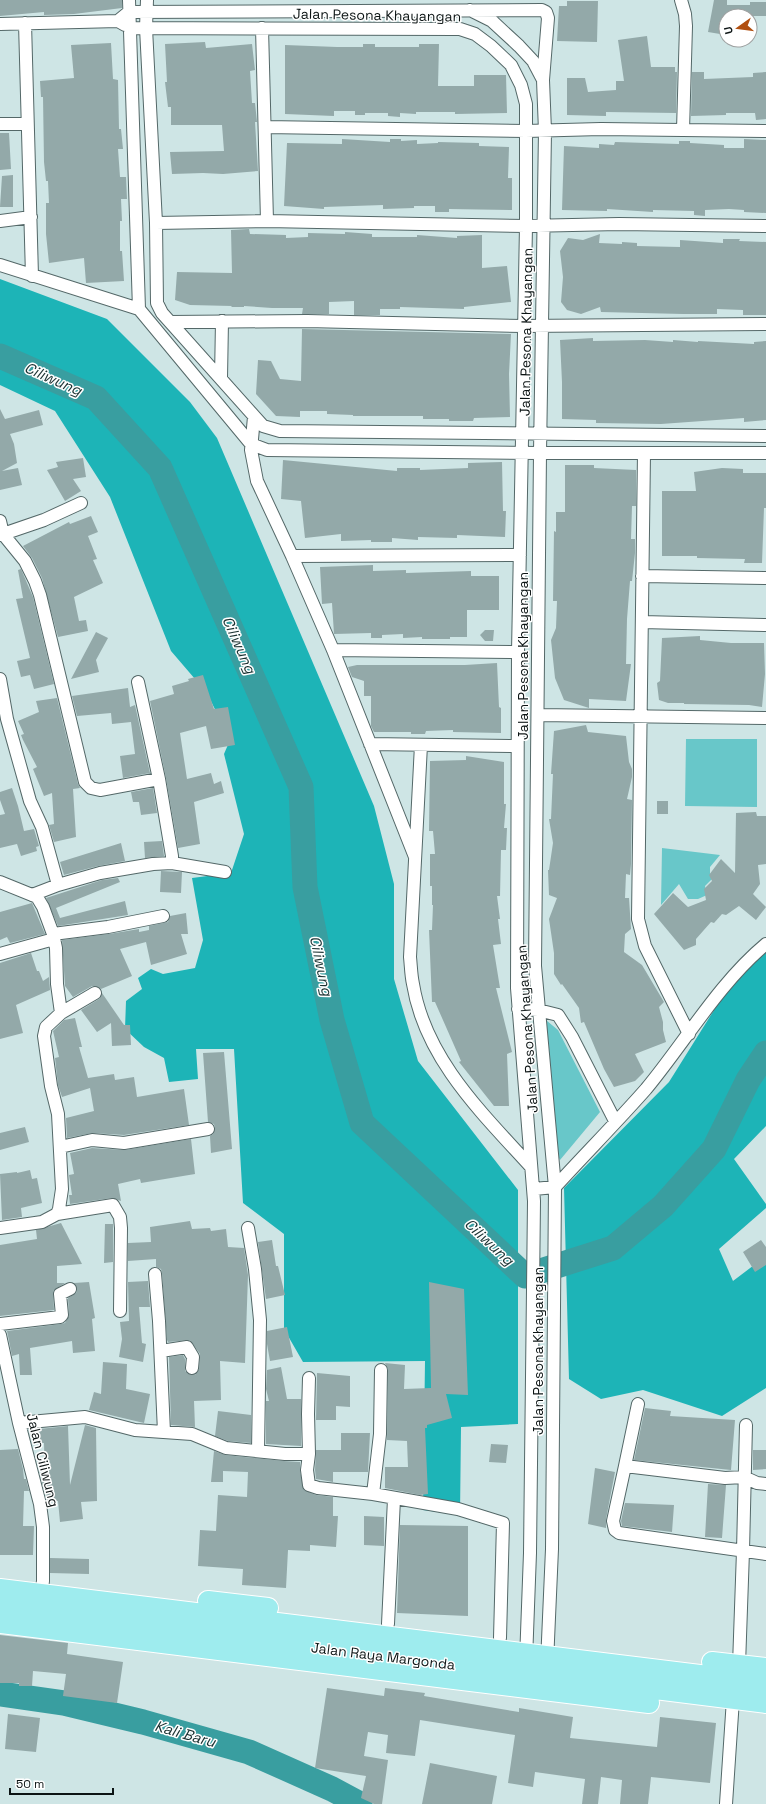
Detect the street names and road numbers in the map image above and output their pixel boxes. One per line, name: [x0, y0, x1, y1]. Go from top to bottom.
street label: Jalan Pesona Khayangan: [293, 5, 461, 25]
street label: Jalan Pesona Khayangan: [516, 248, 536, 416]
street label: Jalan Pesona Khayangan: [514, 572, 532, 740]
street label: Jalan Pesona Khayangan: [512, 944, 542, 1114]
street label: Jalan Pesona Khayangan: [529, 1267, 547, 1435]
street label: Jalan Ciliwung: [23, 1411, 63, 1509]
street label: Jalan Raya Margonda: [310, 1638, 456, 1674]

